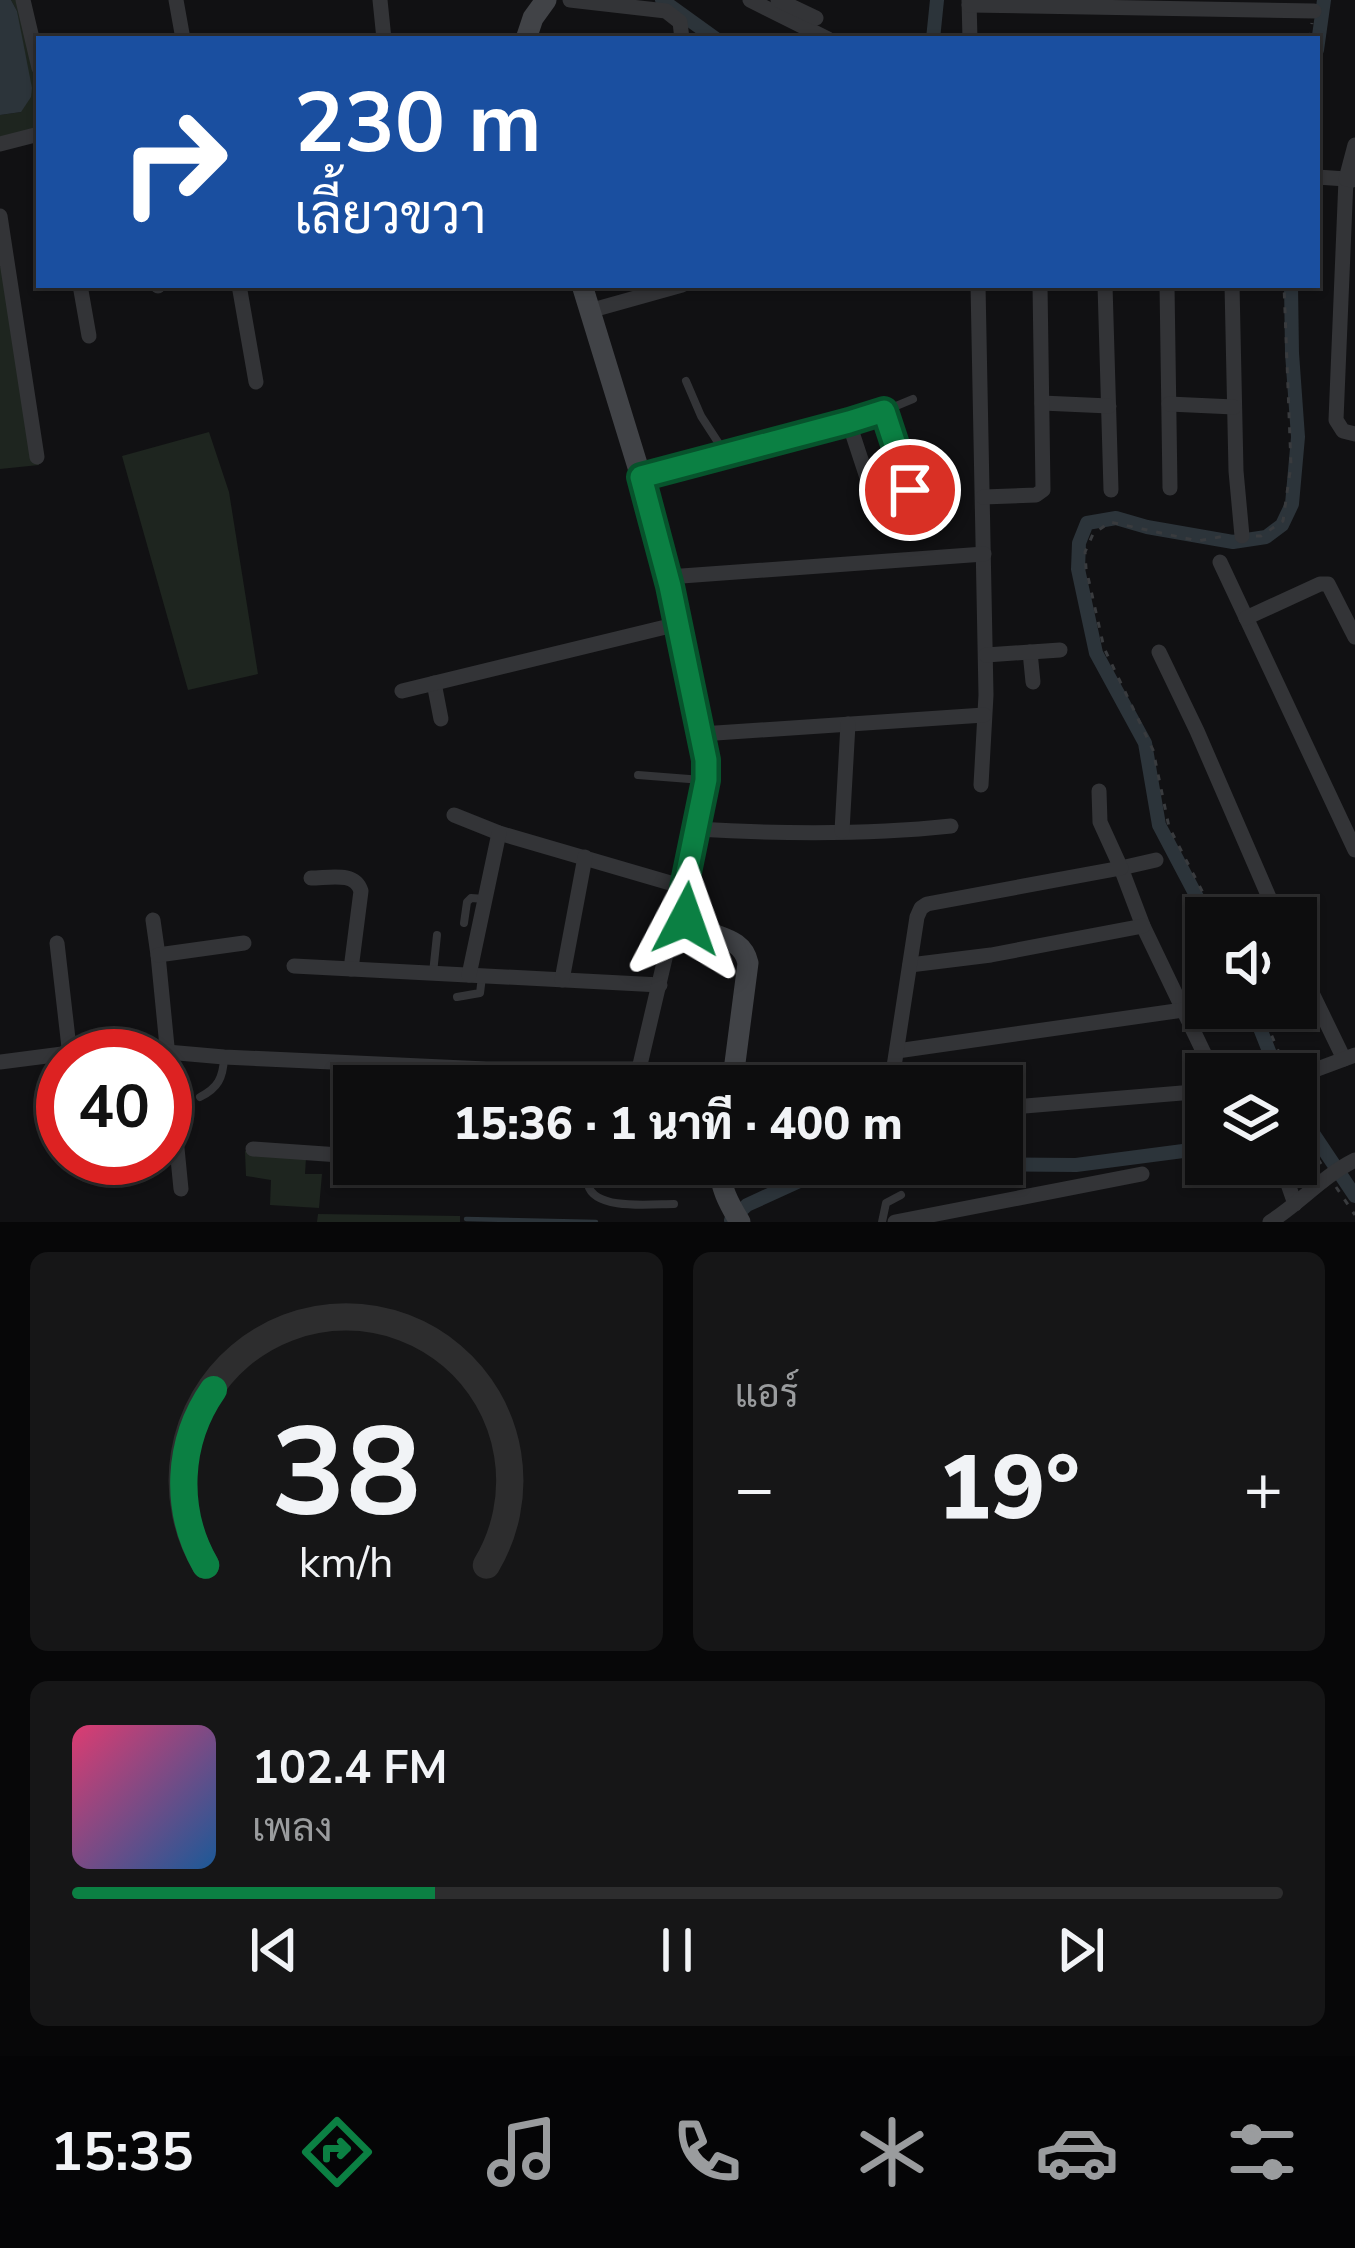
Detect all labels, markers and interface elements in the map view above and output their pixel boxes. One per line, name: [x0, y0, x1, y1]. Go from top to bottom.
text: 230 m: [294, 66, 542, 181]
icon: right: [96, 84, 252, 240]
text: เลี้ยวขวา: [294, 178, 487, 252]
pin: [859, 439, 961, 541]
icon: arrive: [877, 457, 943, 523]
position arrow: [623, 856, 749, 982]
map controls: [1185, 897, 1317, 1185]
button: sound: [1185, 897, 1317, 1029]
speed limit sign: 40: [36, 1029, 192, 1185]
button: layers: [1185, 1053, 1317, 1185]
text: 15:36 · 1 นาที · 400 m: [453, 1094, 903, 1155]
text: แอร์: [735, 1368, 799, 1421]
text: 38: [271, 1388, 421, 1558]
text: 19°: [937, 1427, 1080, 1550]
text: −: [735, 1444, 774, 1534]
text: +: [1243, 1444, 1283, 1534]
text: km/h: [299, 1533, 394, 1591]
text: 102.4 FM: [252, 1738, 448, 1799]
text: เพลง: [252, 1802, 333, 1855]
icon: previous: [241, 1917, 307, 1983]
icon: pause: [644, 1917, 710, 1983]
icon: next: [1048, 1917, 1114, 1983]
icon: directions: [295, 2110, 379, 2194]
icon: music: [480, 2110, 564, 2194]
icon: phone: [665, 2110, 749, 2194]
icon: climate: [850, 2110, 934, 2194]
icon: car: [1035, 2110, 1119, 2194]
icon: filters: [1220, 2110, 1304, 2194]
text: 15:35: [51, 2115, 194, 2189]

